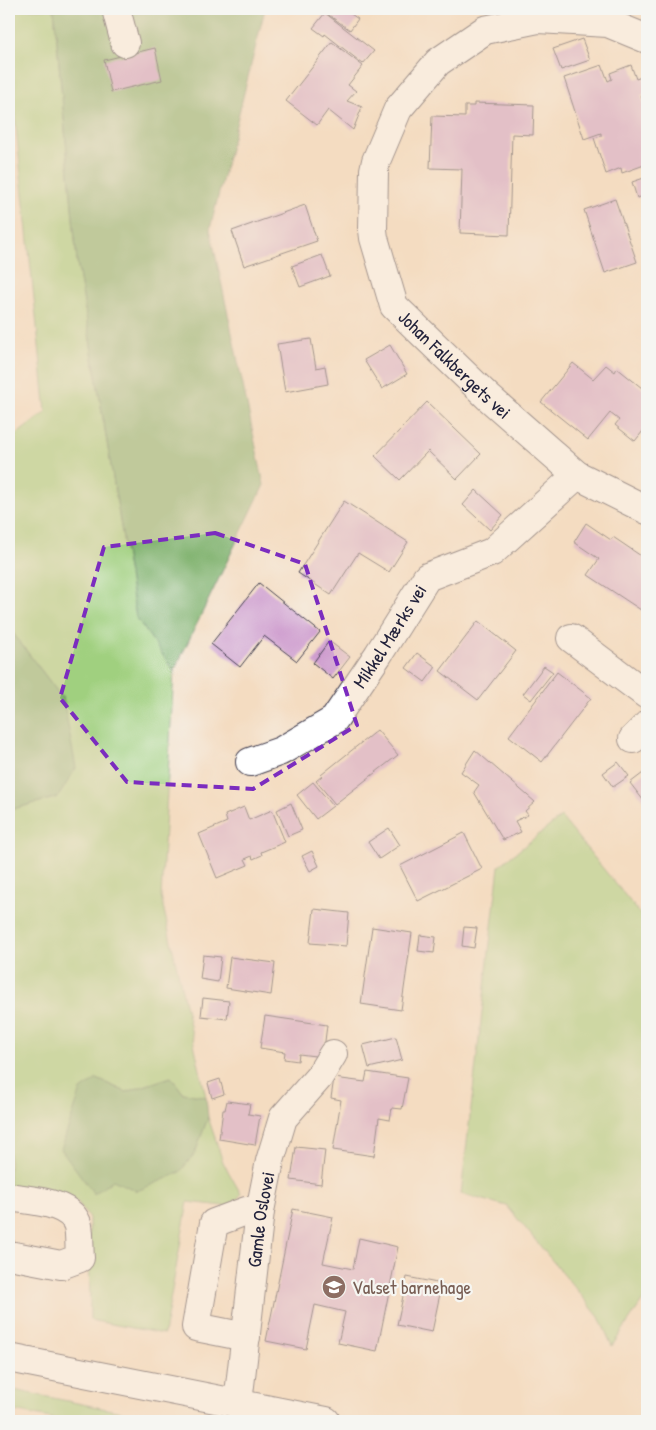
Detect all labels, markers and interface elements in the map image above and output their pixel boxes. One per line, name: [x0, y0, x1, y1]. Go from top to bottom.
street label: Johan Falkbergets vei: [393, 304, 517, 425]
street label: Mikkel Mærks vei: [346, 579, 432, 693]
street label: Gamle Oslovei: [241, 1169, 281, 1269]
school or university icon: Valset barnehage: [321, 1274, 347, 1300]
place label: Valset barnehage: [352, 1274, 472, 1300]

